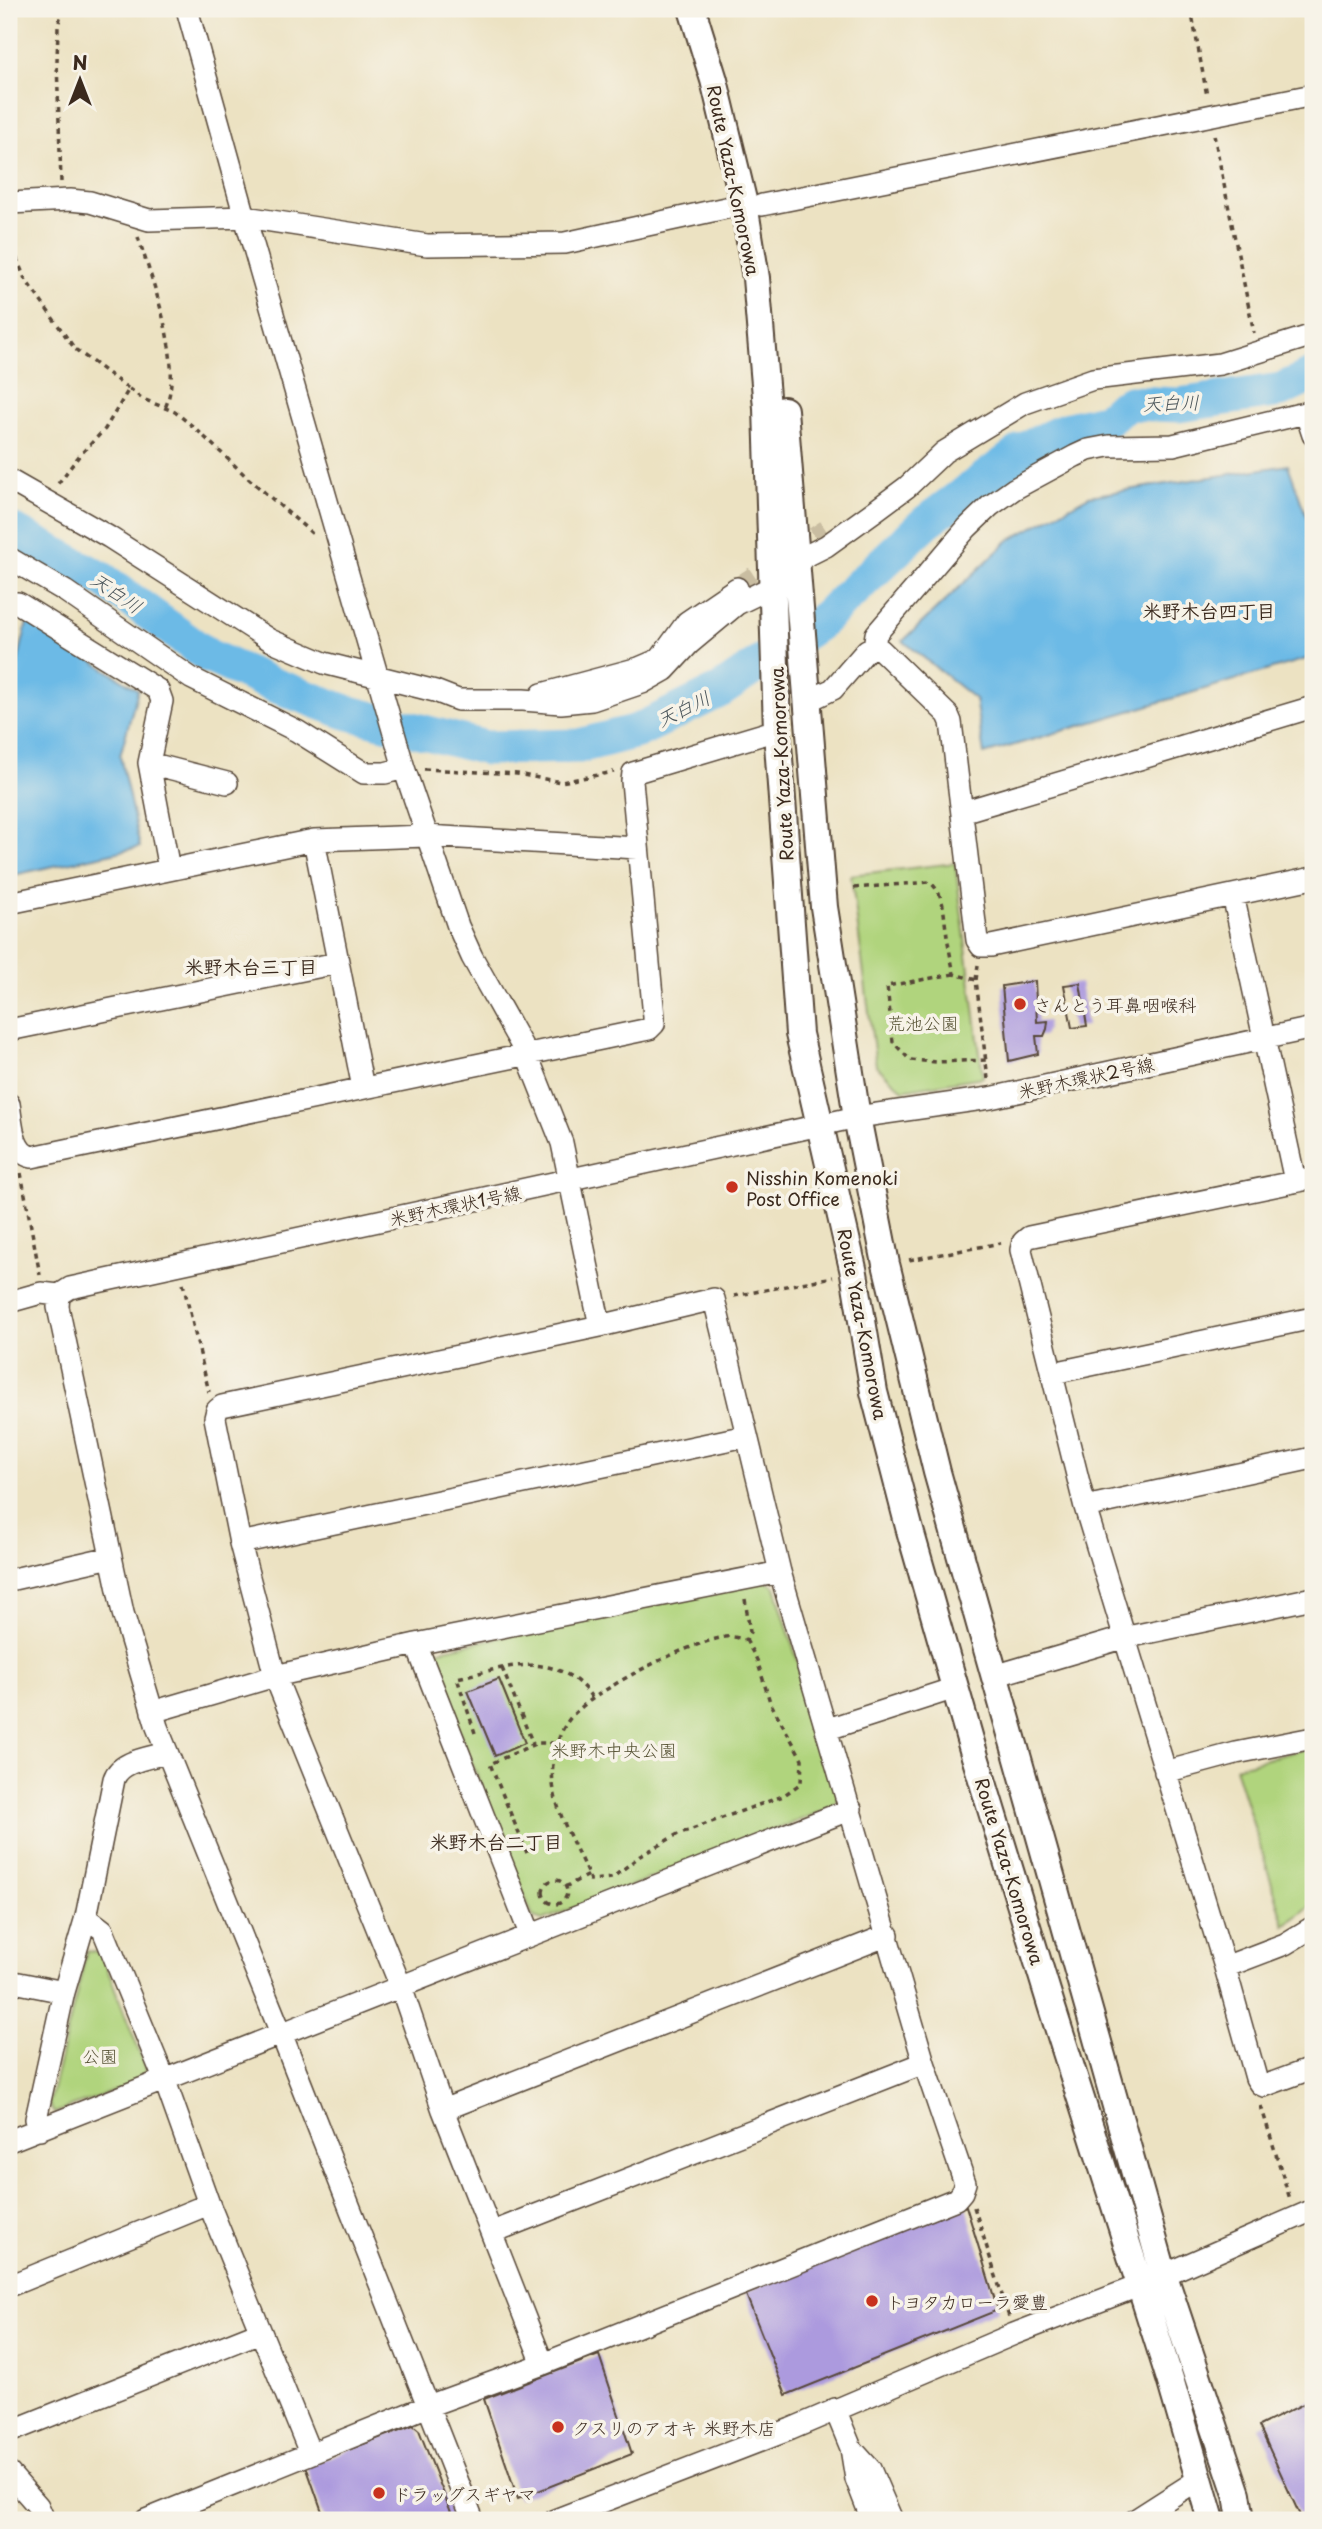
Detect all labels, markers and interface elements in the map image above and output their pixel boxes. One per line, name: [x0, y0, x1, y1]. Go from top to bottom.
north arrow: [46, 46, 116, 116]
text: N: [72, 48, 88, 76]
street label: Route Yaza-Komorowa: [701, 82, 768, 279]
water label: 天白川: [1142, 387, 1200, 417]
water label: 天白川: [86, 564, 148, 620]
district label: 米野木台四丁目: [1142, 596, 1276, 624]
street label: Route Yaza-Komorowa: [762, 665, 800, 862]
water label: 天白川: [651, 683, 715, 733]
district label: 米野木台三丁目: [184, 952, 318, 980]
place label: さんとう耳鼻咽喉科: [1034, 991, 1196, 1018]
marker: さんとう耳鼻咽喉科: [1012, 996, 1028, 1012]
park label: 荒池公園: [887, 1009, 959, 1036]
street label: 米野木環状2号線: [1015, 1049, 1157, 1105]
place label: Nisshin Komenoki Post Office: [746, 1164, 898, 1212]
street label: 米野木環状1号線: [387, 1178, 523, 1232]
marker: Nisshin Komenoki Post Office: [724, 1179, 740, 1195]
street label: Route Yaza-Komorowa: [831, 1226, 895, 1423]
park label: 米野木中央公園: [551, 1736, 677, 1763]
street label: Route Yaza-Komorowa: [969, 1774, 1052, 1969]
district label: 米野木台二丁目: [429, 1827, 563, 1855]
park label: 公園: [82, 2042, 118, 2069]
place label: トヨタカローラ愛豊: [886, 2288, 1048, 2315]
marker: トヨタカローラ愛豊: [864, 2293, 880, 2309]
place label: クスリのアオキ 米野木店: [572, 2414, 776, 2441]
marker: クスリのアオキ 米野木店: [550, 2419, 566, 2435]
place label: ドラッグスギヤマ: [393, 2480, 536, 2507]
marker: ドラッグスギヤマ: [371, 2485, 387, 2501]

